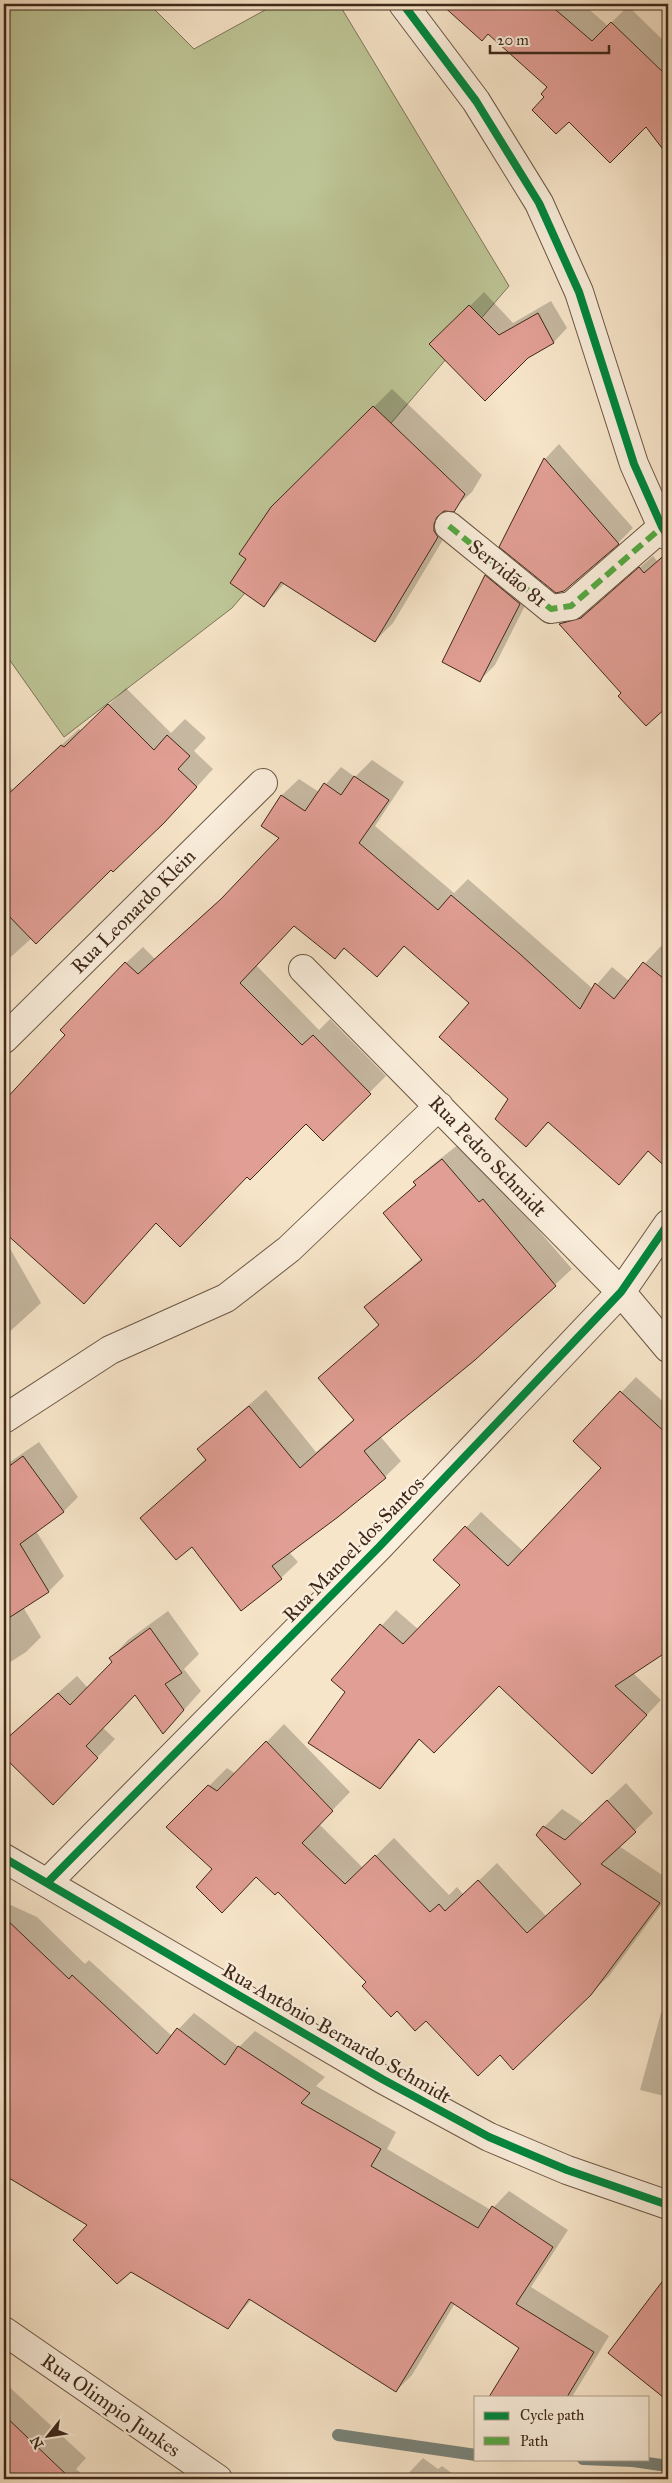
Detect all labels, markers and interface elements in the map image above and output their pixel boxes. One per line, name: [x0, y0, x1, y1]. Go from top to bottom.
scale bar: [490, 22, 608, 54]
text: 20 m: [497, 31, 529, 49]
street label: Servidão 81: [464, 534, 552, 612]
street label: Rua Leonardo Klein: [66, 844, 200, 978]
street label: Rua Pedro Schmidt: [424, 1091, 552, 1221]
street label: Rua Manoel dos Santos: [277, 1471, 429, 1627]
street label: Rua Antônio Bernardo Schmidt: [218, 1958, 456, 2108]
street label: Rua Olimpio Junkes: [36, 2348, 185, 2463]
legend: [474, 2396, 650, 2460]
text: Cycle path: [520, 2406, 585, 2424]
north arrow: [22, 2410, 72, 2460]
text: Path: [520, 2432, 549, 2450]
text: N: [27, 2433, 48, 2452]

